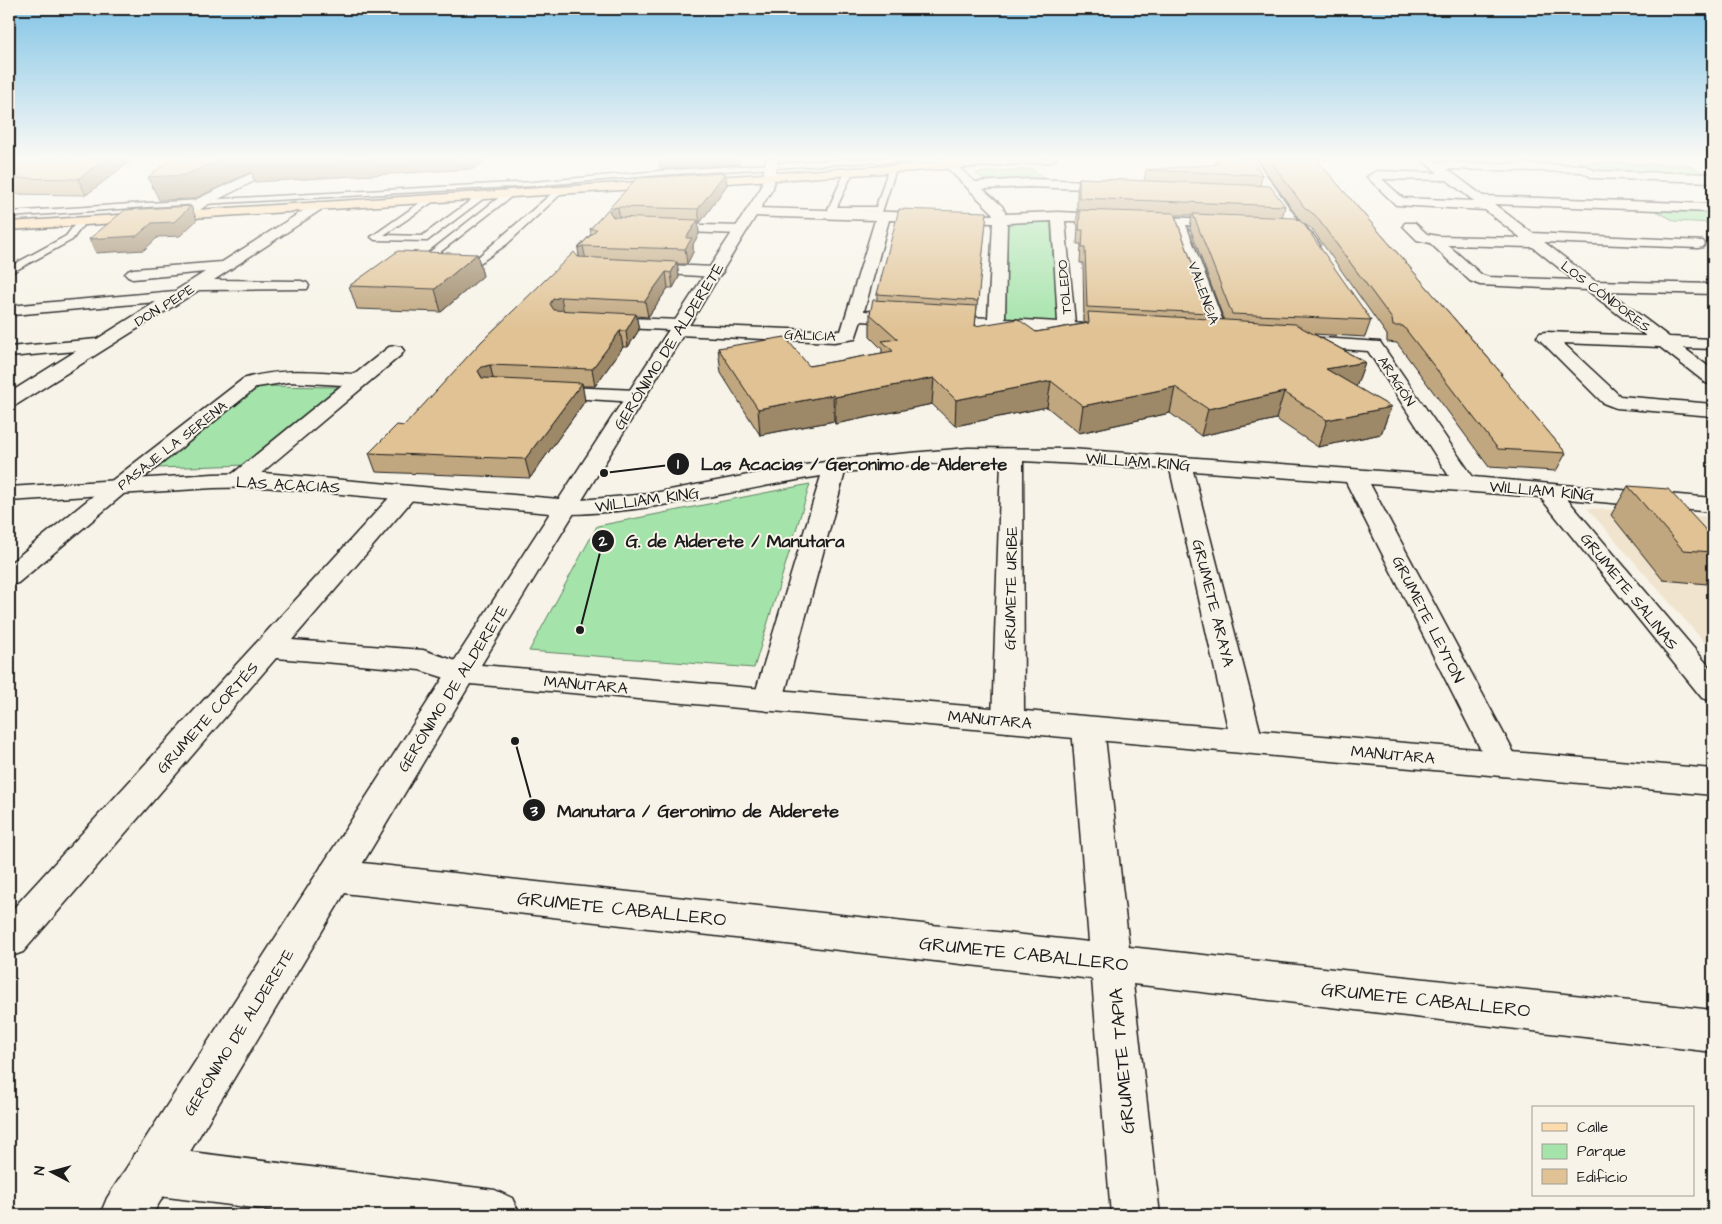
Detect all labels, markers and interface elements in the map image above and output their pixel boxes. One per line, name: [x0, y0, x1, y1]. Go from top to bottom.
street label: LOS CÓNDORES: [1556, 256, 1654, 337]
street label: GERÓNIMO DE ALDERETE: [608, 258, 730, 434]
street label: TOLEDO: [1053, 259, 1077, 315]
street label: VALENCIA: [1182, 259, 1224, 328]
street label: DON PEPE: [131, 279, 199, 332]
street label: GALICIA: [784, 325, 836, 347]
street label: ARAGÓN: [1373, 353, 1420, 411]
street label: PASAJE LA SERENA: [113, 396, 232, 495]
street label: WILLIAM KING: [1085, 447, 1191, 477]
callout: Las Acacias / Geronimo de Alderete: [666, 448, 1017, 481]
text: Las Acacias / Geronimo de Alderete: [701, 452, 1007, 477]
text: 1: [677, 454, 679, 475]
street label: LAS ACACIAS: [235, 471, 341, 499]
street label: WILLIAM KING: [1489, 475, 1595, 507]
street label: WILLIAM KING: [594, 482, 701, 518]
callout: G. de Alderete / Manutara: [591, 524, 855, 557]
street label: GRUMETE URIBE: [999, 525, 1023, 650]
text: G. de Alderete / Manutara: [626, 529, 845, 554]
street label: GRUMETE SALINAS: [1575, 529, 1683, 655]
text: 2: [598, 531, 608, 552]
street label: GRUMETE ARAYA: [1187, 537, 1240, 669]
street label: GRUMETE LEYTON: [1387, 552, 1470, 687]
street label: GERÓNIMO DE ALDERETE: [392, 600, 514, 776]
street label: GRUMETE CORTÉS: [152, 657, 264, 778]
street label: MANUTARA: [543, 670, 629, 700]
street label: MANUTARA: [947, 705, 1033, 735]
street label: MANUTARA: [1350, 740, 1436, 770]
callout: Manutara / Geronimo de Alderete: [522, 794, 849, 827]
text: Manutara / Geronimo de Alderete: [557, 799, 839, 824]
text: 3: [529, 801, 538, 822]
street label: GRUMETE CABALLERO: [516, 885, 728, 934]
street label: GRUMETE CABALLERO: [918, 930, 1130, 979]
street label: GERÓNIMO DE ALDERETE: [178, 944, 300, 1120]
street label: GRUMETE CABALLERO: [1320, 976, 1532, 1025]
street label: GRUMETE TAPIA: [1103, 987, 1142, 1135]
legend: [1532, 1106, 1694, 1196]
text: Calle: [1577, 1117, 1608, 1138]
text: Parque: [1577, 1141, 1626, 1162]
north arrow: [28, 1146, 78, 1196]
text: N: [30, 1165, 50, 1176]
text: Edificio: [1577, 1167, 1628, 1188]

